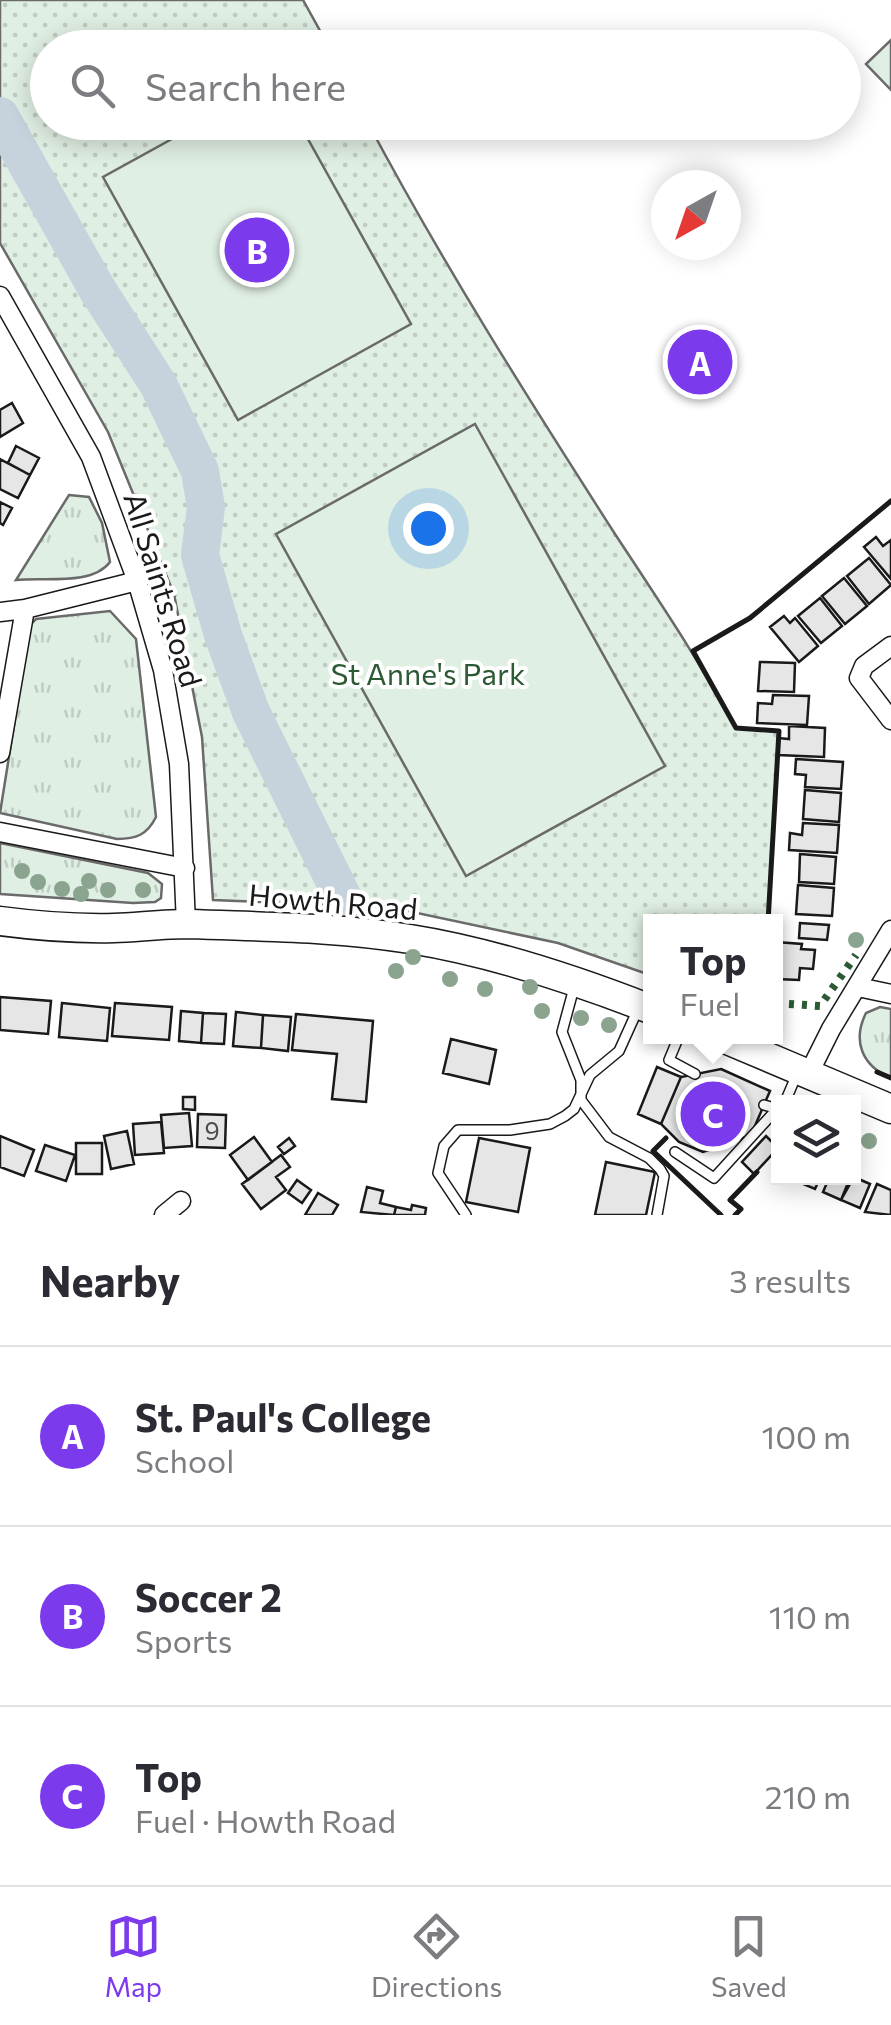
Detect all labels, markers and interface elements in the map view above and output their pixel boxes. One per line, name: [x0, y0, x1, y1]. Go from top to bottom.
search box: [30, 30, 861, 140]
icon: search: [65, 58, 120, 113]
text: Search here: [145, 62, 346, 109]
north arrow: [651, 170, 741, 260]
pin: B: [224, 212, 290, 288]
pin: A: [668, 324, 732, 400]
street label: All Saints Road: [117, 487, 212, 691]
your location: [403, 503, 454, 554]
park label: St Anne's Park: [331, 654, 525, 691]
street label: Howth Road: [247, 875, 419, 926]
popup: [643, 914, 783, 1044]
text: Top: [680, 936, 746, 983]
text: Fuel: [680, 983, 740, 1023]
pin: C: [680, 1076, 746, 1152]
map controls: [771, 1095, 861, 1185]
button: layers: [771, 1095, 861, 1185]
house number: 9: [204, 1115, 220, 1145]
text: Nearby: [40, 1254, 180, 1306]
text: 3 results: [729, 1260, 851, 1300]
text: St. Paul's College: [135, 1393, 431, 1440]
text: A: [61, 1416, 84, 1456]
text: 100 m: [762, 1416, 851, 1456]
text: School: [135, 1440, 234, 1480]
text: Soccer 2: [135, 1573, 282, 1620]
text: B: [62, 1596, 83, 1636]
text: 110 m: [769, 1596, 851, 1636]
text: Sports: [135, 1620, 232, 1660]
text: Top: [135, 1753, 202, 1800]
text: C: [62, 1776, 83, 1816]
text: 210 m: [765, 1776, 851, 1816]
text: Fuel · Howth Road: [135, 1800, 396, 1840]
tab: Map: [104, 1909, 162, 2003]
tab: Directions: [371, 1909, 502, 2003]
tab: Saved: [711, 1909, 787, 2003]

